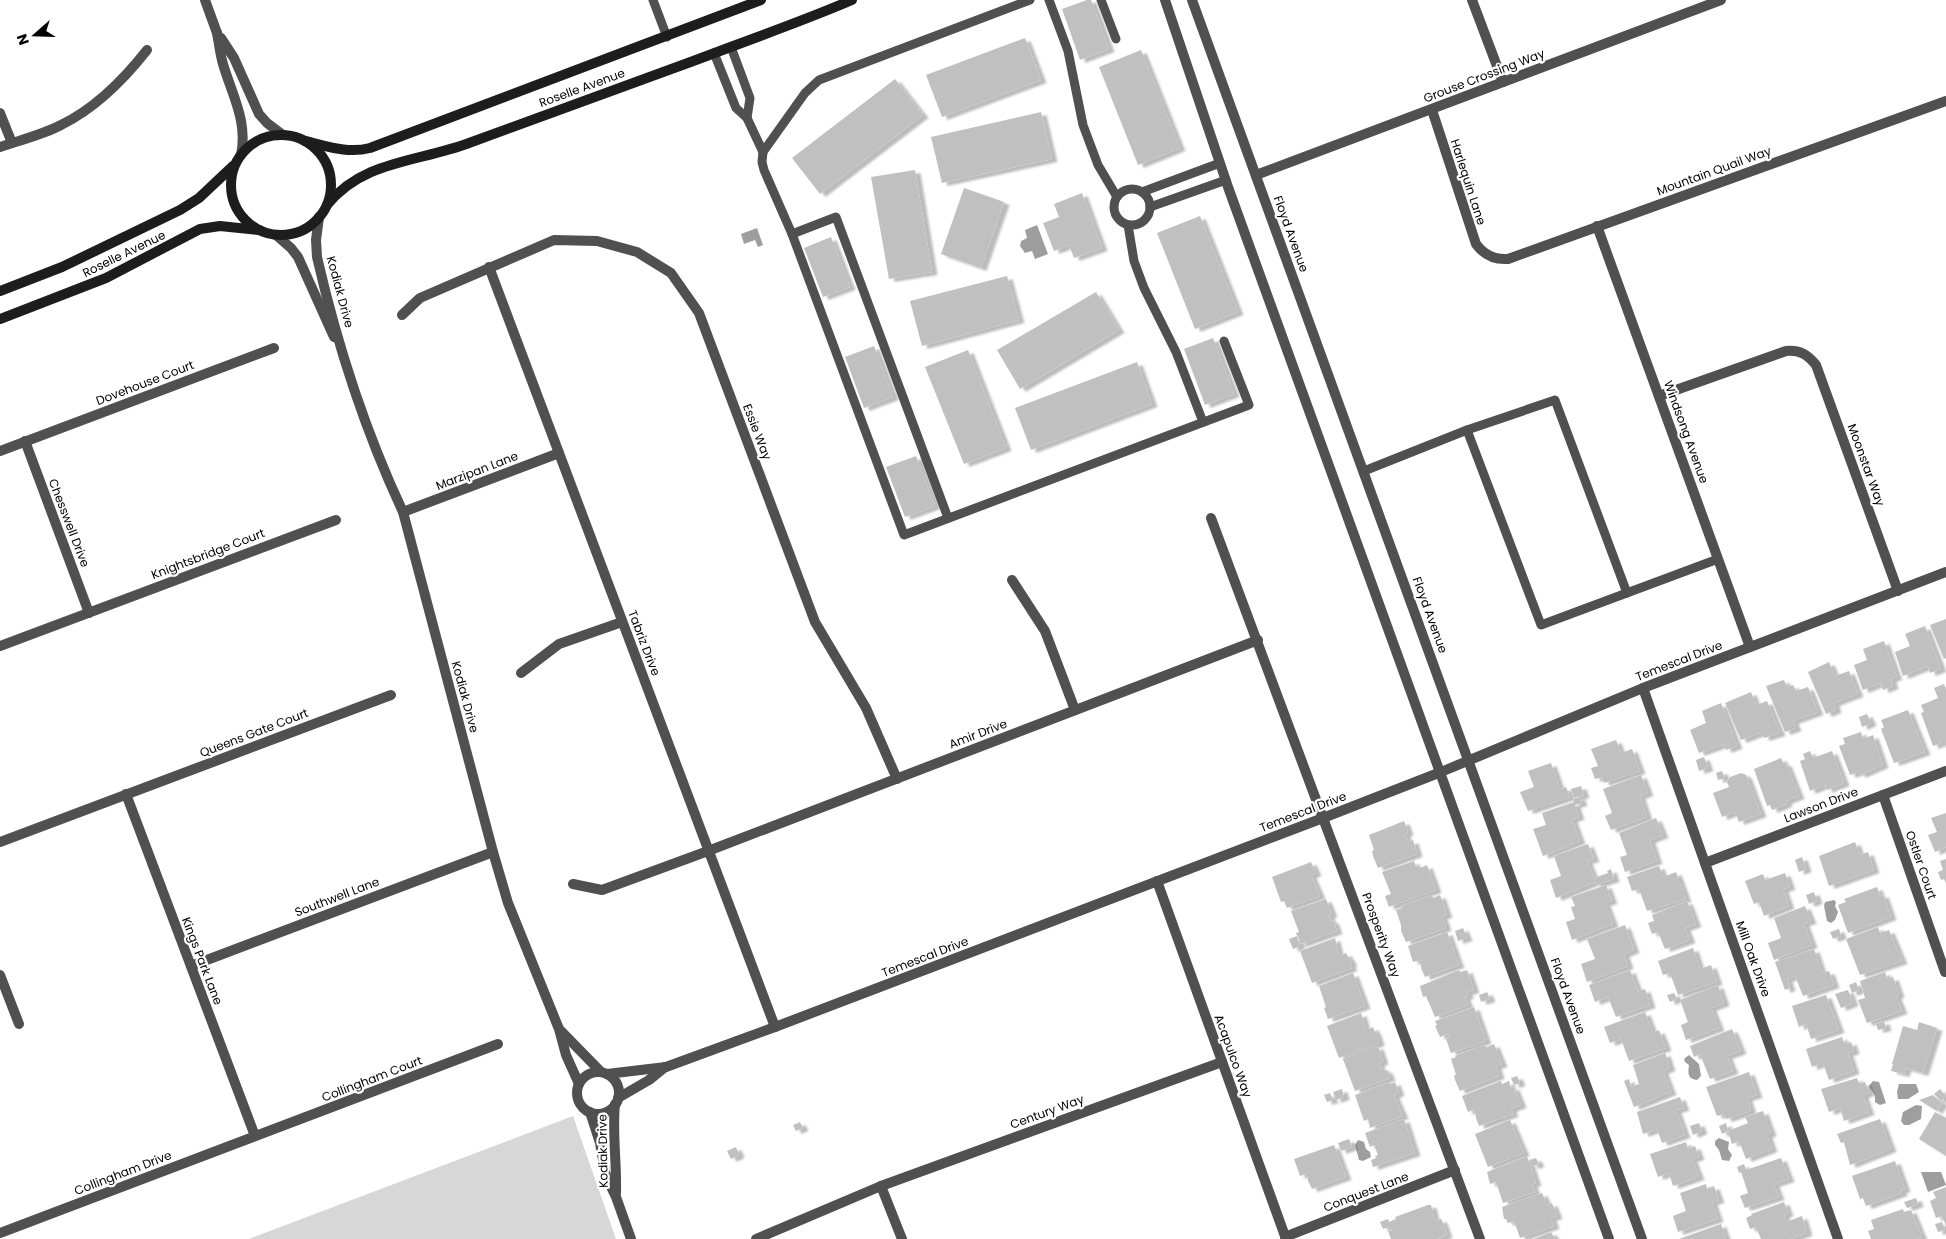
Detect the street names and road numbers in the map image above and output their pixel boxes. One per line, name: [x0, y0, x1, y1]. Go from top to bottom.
street label: Grouse Crossing Way: [1421, 44, 1547, 107]
street label: Roselle Avenue: [536, 64, 627, 111]
street label: Harlequin Lane: [1447, 137, 1490, 227]
street label: Mountain Quail Way: [1654, 142, 1774, 199]
street label: Floyd Avenue: [1270, 193, 1313, 274]
street label: Roselle Avenue: [79, 226, 168, 281]
street label: Kodiak Drive: [323, 254, 358, 330]
street label: Dovehouse Court: [93, 356, 196, 409]
street label: Windsong Avenue: [1660, 378, 1713, 486]
street label: Essie Way: [739, 401, 776, 463]
street label: Moonstar Way: [1844, 421, 1889, 509]
street label: Marzipan Lane: [433, 447, 520, 494]
street label: Chesswell Drive: [45, 476, 94, 569]
street label: Knightsbridge Court: [149, 524, 267, 583]
street label: Floyd Avenue: [1409, 574, 1452, 655]
street label: Tabriz Drive: [624, 608, 665, 678]
street label: Temescal Drive: [1633, 636, 1725, 685]
street label: Kodiak Drive: [448, 659, 483, 735]
street label: Queens Gate Court: [197, 704, 311, 761]
street label: Amir Drive: [946, 715, 1009, 752]
street label: Lawson Drive: [1781, 783, 1860, 826]
street label: Temescal Drive: [1257, 787, 1349, 836]
street label: Ostler Court: [1902, 828, 1941, 901]
street label: Southwell Lane: [292, 873, 382, 920]
street label: Prosperity Way: [1358, 890, 1405, 980]
street label: Kings Park Lane: [178, 914, 227, 1007]
street label: Mill Oak Drive: [1732, 919, 1775, 999]
street label: Temescal Drive: [879, 932, 971, 981]
street label: Floyd Avenue: [1547, 955, 1590, 1036]
street label: Acapulco Way: [1211, 1012, 1256, 1100]
street label: Collingham Court: [319, 1052, 425, 1106]
street label: Century Way: [1008, 1090, 1086, 1133]
street label: Kodiak Drive: [593, 1114, 612, 1188]
street label: Collingham Drive: [72, 1146, 174, 1199]
street label: Conquest Lane: [1321, 1167, 1411, 1216]

